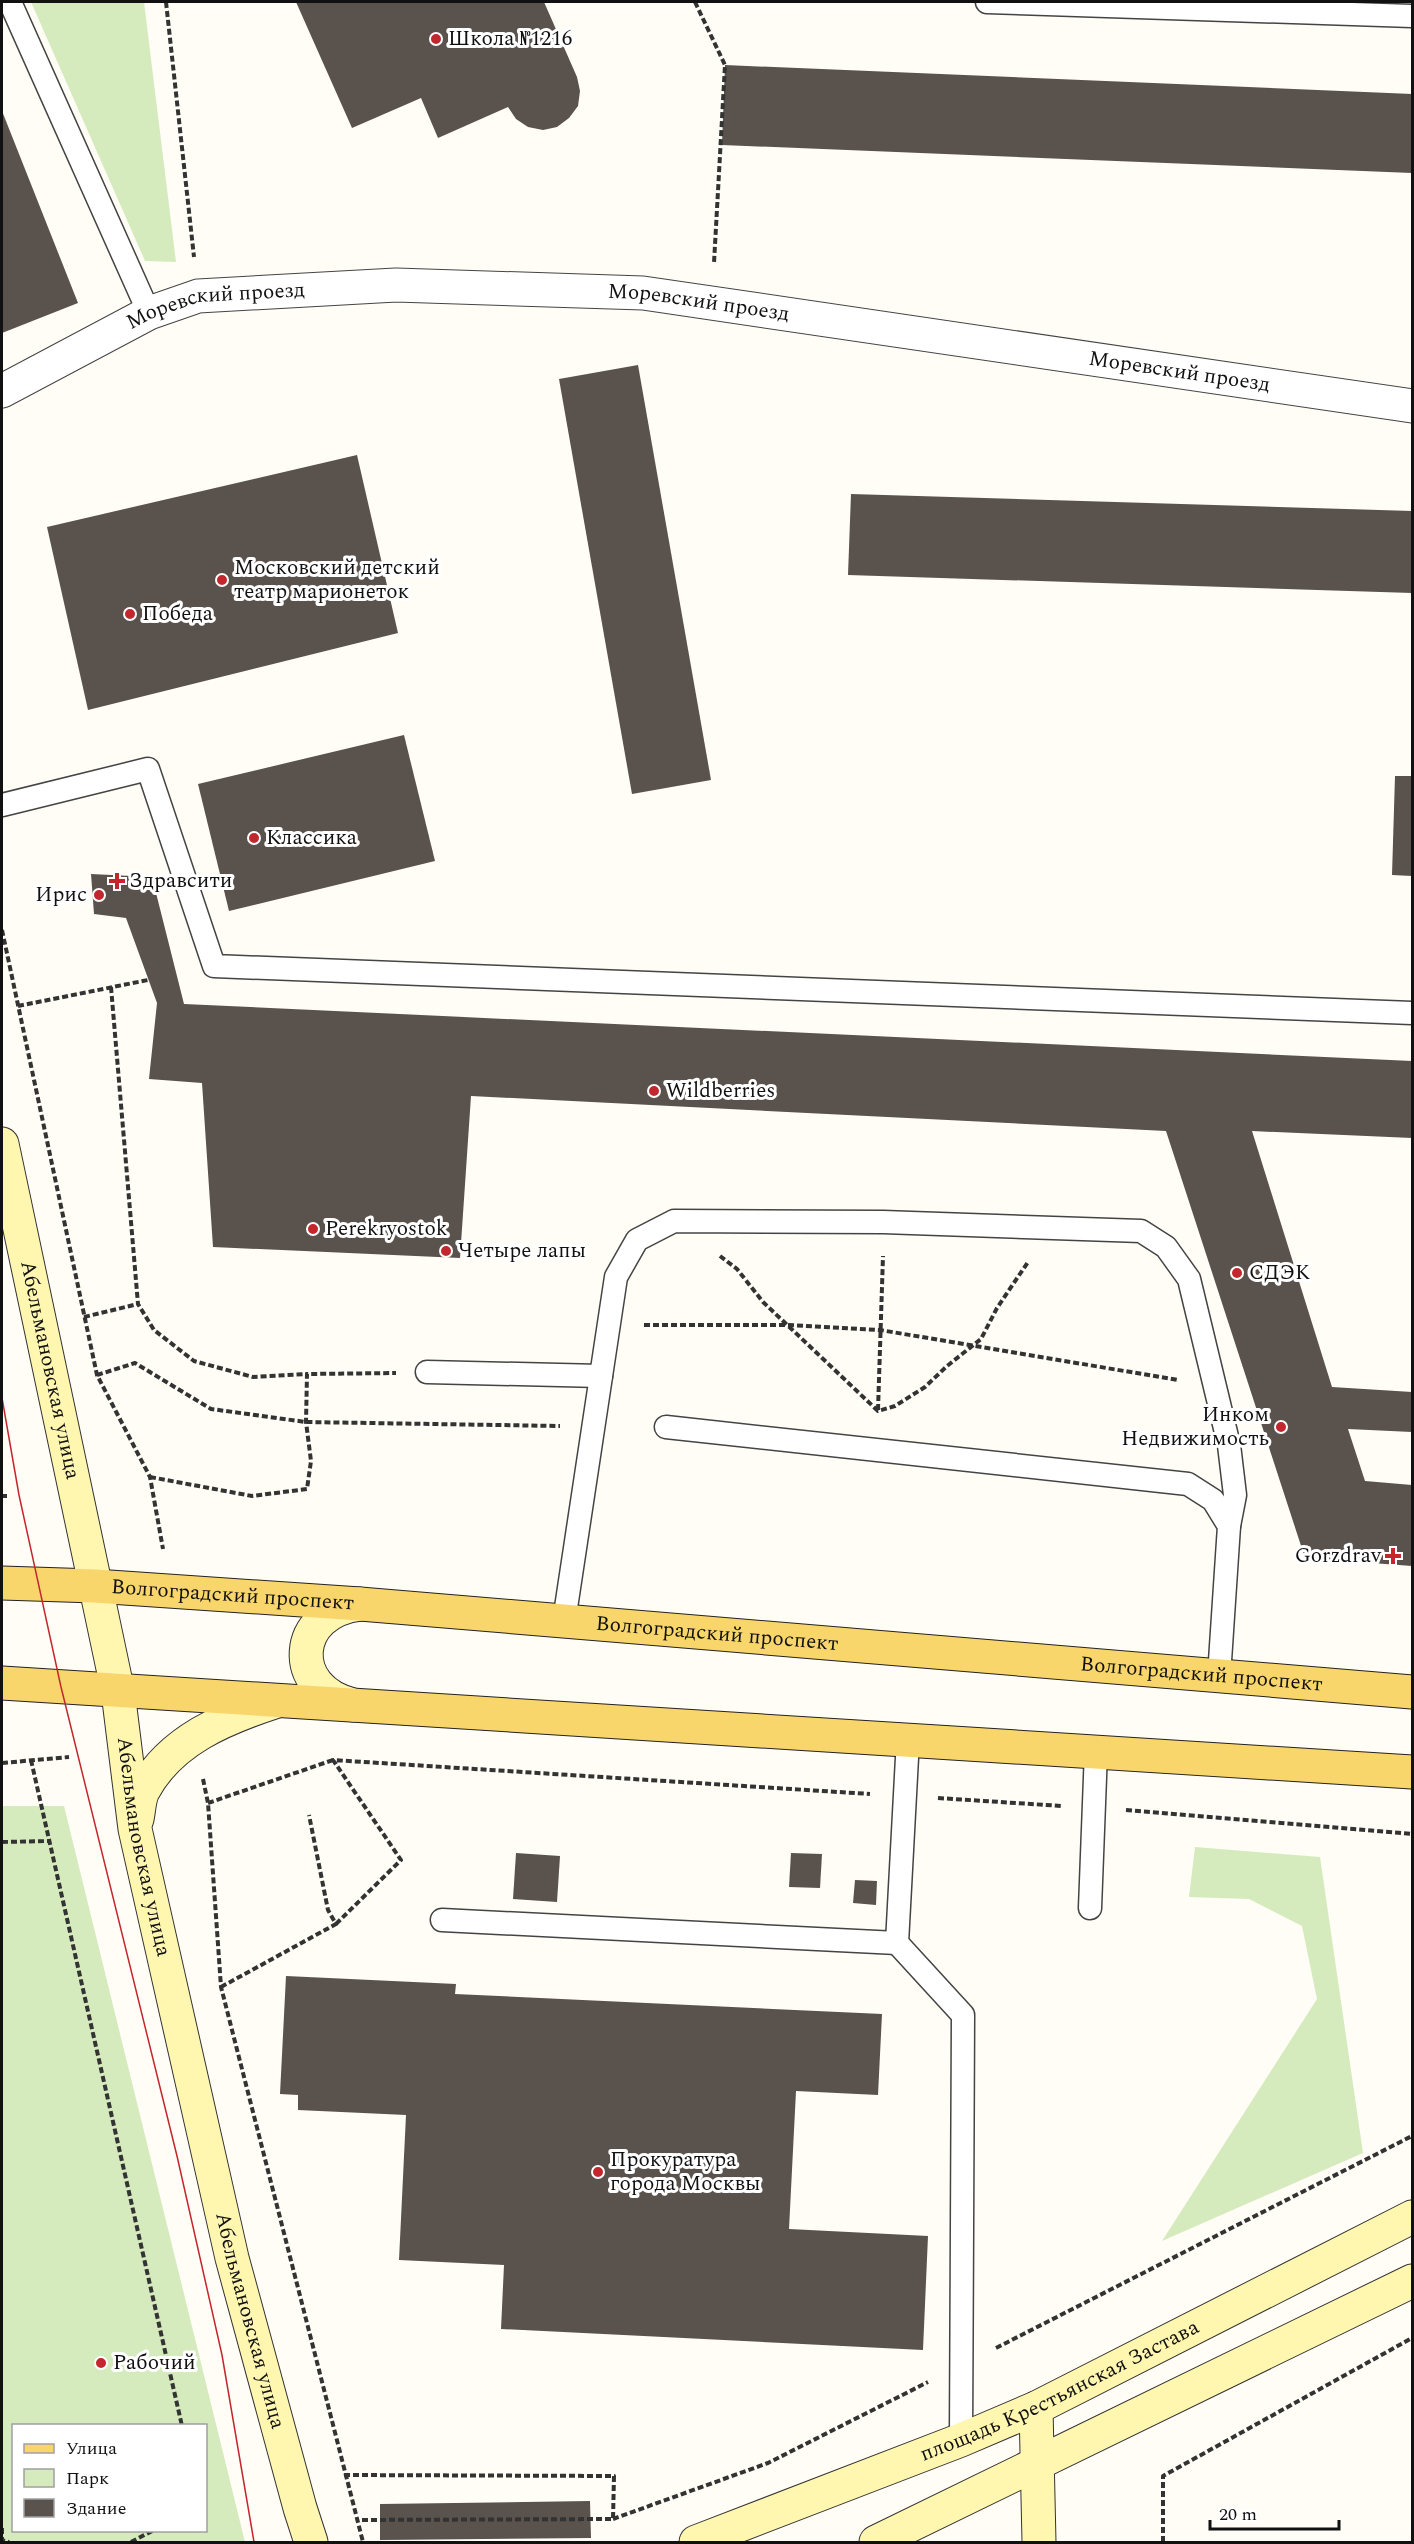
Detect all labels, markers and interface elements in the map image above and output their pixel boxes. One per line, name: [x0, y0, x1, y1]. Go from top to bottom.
place label: Школа №1216: [448, 23, 572, 55]
marker: Школа №1216: [429, 32, 443, 46]
street label: Моревский проезд: [120, 274, 306, 338]
street label: Моревский проезд: [607, 276, 792, 330]
street label: Моревский проезд: [1087, 343, 1272, 401]
place label: Московский детский театр марионеток: [234, 552, 440, 608]
marker: Московский детский театр марионеток: [215, 573, 229, 587]
place label: Победа: [142, 598, 214, 630]
marker: Победа: [123, 607, 137, 621]
place label: Классика: [266, 822, 358, 854]
marker: Классика: [247, 831, 261, 845]
place label: Здравсити: [129, 865, 232, 897]
marker: Здравсити: [110, 874, 124, 888]
place label: Ирис: [35, 879, 87, 911]
marker: Ирис: [92, 888, 106, 902]
place label: Wildberries: [666, 1075, 775, 1107]
marker: Wildberries: [647, 1084, 661, 1098]
place label: Perekryostok: [325, 1213, 448, 1245]
marker: Perekryostok: [306, 1222, 320, 1236]
place label: Четыре лапы: [458, 1235, 586, 1267]
marker: Четыре лапы: [439, 1244, 453, 1258]
place label: СДЭК: [1249, 1257, 1310, 1289]
street label: Абельмановская улица: [11, 1258, 89, 1483]
marker: СДЭК: [1230, 1266, 1244, 1280]
place label: Инком Недвижимость: [1121, 1399, 1269, 1455]
marker: Инком Недвижимость: [1274, 1420, 1288, 1434]
place label: Gorzdrav: [1295, 1540, 1382, 1572]
marker: Gorzdrav: [1386, 1549, 1400, 1563]
street label: Волгоградский проспект: [110, 1571, 355, 1620]
street label: Волгоградский проспект: [595, 1608, 840, 1660]
street label: Волгоградский проспект: [1079, 1648, 1324, 1700]
street label: Абельмановская улица: [108, 1735, 180, 1960]
place label: Прокуратура города Москвы: [610, 2144, 760, 2200]
marker: Прокуратура города Москвы: [591, 2165, 605, 2179]
street label: Абельмановская улица: [206, 2209, 294, 2433]
street label: площадь Крестьянская Застава: [915, 2311, 1206, 2470]
place label: Рабочий: [113, 2347, 196, 2379]
marker: Рабочий: [94, 2356, 108, 2370]
legend: [12, 2424, 207, 2532]
text: Улица: [66, 2435, 117, 2462]
text: Парк: [66, 2465, 109, 2492]
scale bar: [1210, 2493, 1339, 2531]
text: Здание: [66, 2495, 126, 2522]
text: 20 m: [1219, 2501, 1257, 2528]

